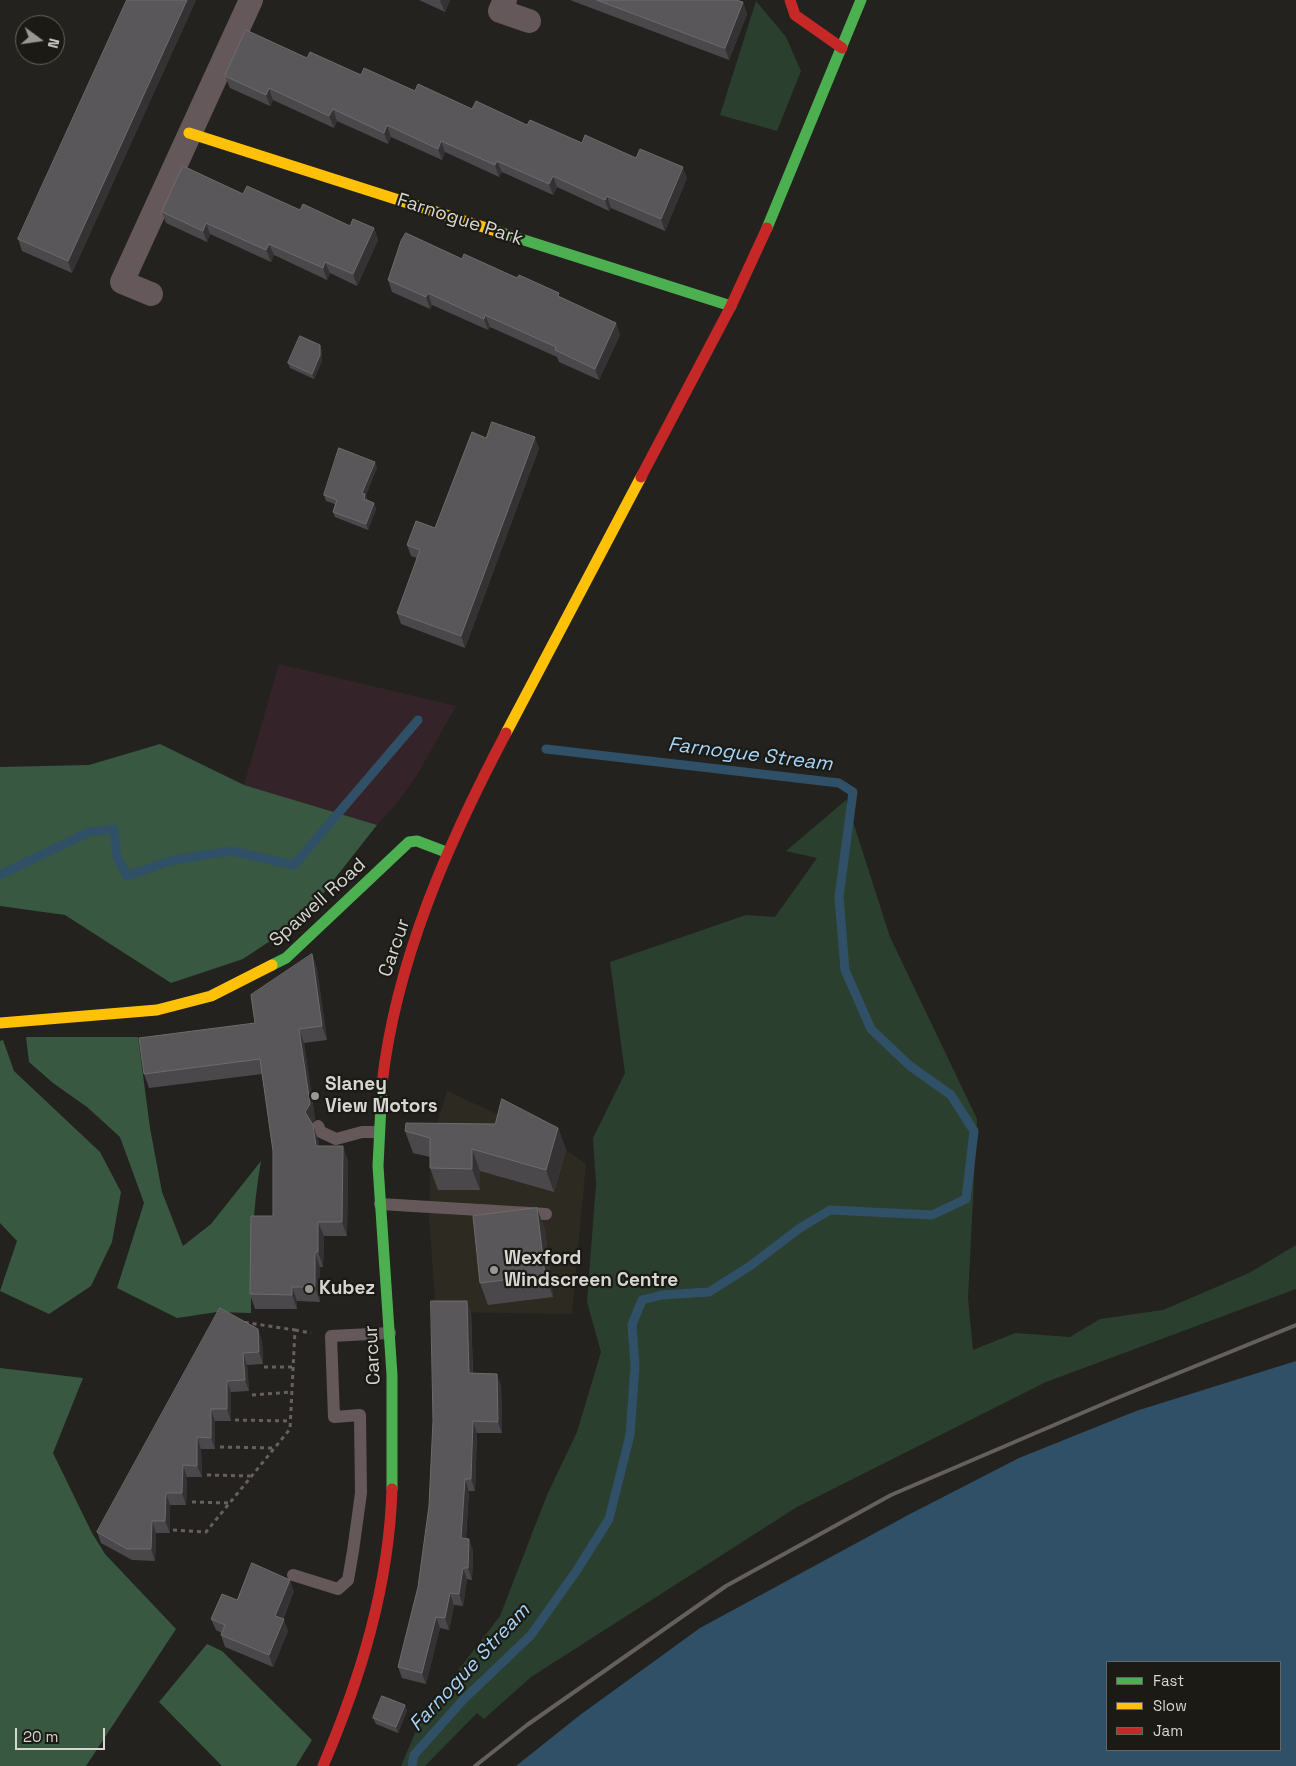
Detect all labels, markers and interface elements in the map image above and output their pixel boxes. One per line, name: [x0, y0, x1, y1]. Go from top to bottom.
north arrow: [15, 15, 65, 65]
text: N: [44, 37, 63, 50]
street label: Farnogue Park: [394, 189, 526, 251]
water label: Farnogue Stream: [666, 733, 834, 777]
street label: Spawell Road: [265, 854, 371, 952]
street label: Carcur: [374, 916, 416, 980]
place label: Slaney View Motors: [325, 1074, 438, 1118]
marker: Slaney View Motors: [309, 1090, 321, 1102]
place label: Wexford Windscreen Centre: [504, 1248, 678, 1292]
marker: Wexford Windscreen Centre: [488, 1264, 500, 1276]
place label: Kubez: [319, 1278, 375, 1300]
marker: Kubez: [303, 1283, 315, 1295]
street label: Carcur: [360, 1324, 386, 1386]
water label: Farnogue Stream: [405, 1599, 535, 1737]
legend: [1106, 1661, 1281, 1751]
text: Fast: [1153, 1671, 1184, 1690]
text: Slow: [1153, 1696, 1187, 1715]
scale bar: [18, 1718, 108, 1750]
text: Jam: [1153, 1721, 1183, 1740]
text: 20 m: [23, 1727, 58, 1746]

